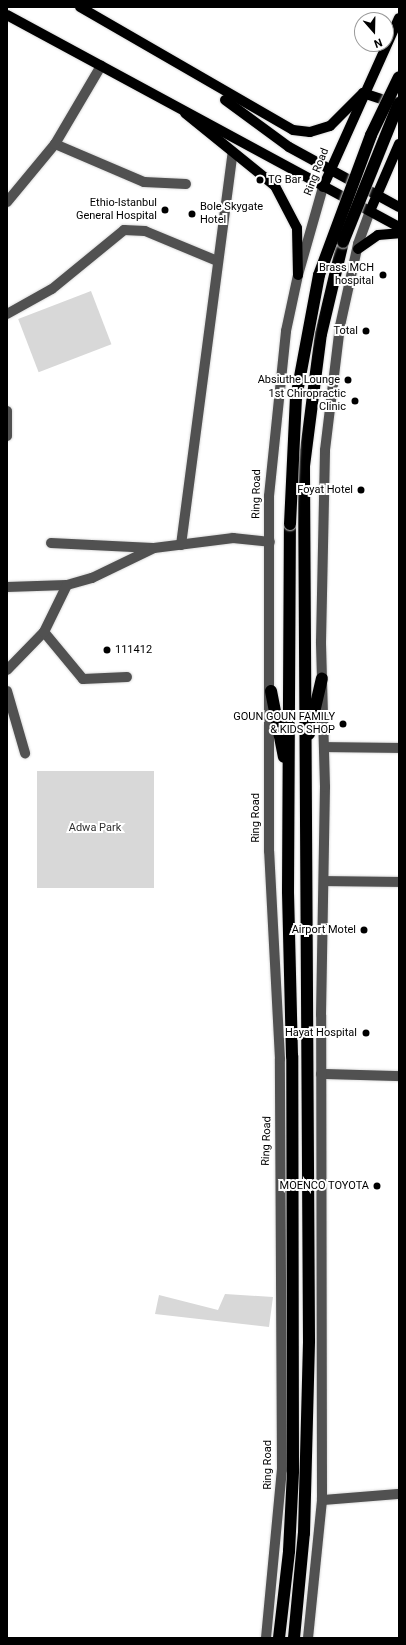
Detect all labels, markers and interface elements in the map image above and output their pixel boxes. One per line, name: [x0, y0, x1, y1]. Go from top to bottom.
north arrow: [354, 12, 394, 52]
text: N: [372, 35, 384, 50]
street label: Ring Road: [302, 146, 332, 198]
place label: TG Bar: [268, 173, 301, 187]
marker: TG Bar: [255, 175, 265, 185]
place label: Ethio-Istanbul General Hospital: [76, 197, 157, 223]
place label: Bole Skygate Hotel: [200, 201, 263, 227]
marker: Ethio-Istanbul General Hospital: [160, 205, 170, 215]
marker: Bole Skygate Hotel: [187, 209, 197, 219]
place label: Brass MCH hospital: [319, 262, 374, 288]
marker: Brass MCH hospital: [377, 269, 389, 281]
place label: Total: [333, 324, 358, 338]
marker: Total: [361, 326, 371, 336]
place label: Absiuthe Lounge: [258, 373, 340, 387]
marker: Absiuthe Lounge: [343, 375, 353, 385]
place label: 1st Chiropractic Clinic: [269, 388, 346, 414]
marker: 1st Chiropractic Clinic: [349, 395, 361, 407]
street label: Ring Road: [250, 469, 264, 519]
place label: Foyat Hotel: [297, 483, 353, 497]
marker: Foyat Hotel: [356, 485, 366, 495]
place label: 111412: [115, 643, 152, 657]
marker: 111412: [102, 645, 112, 655]
place label: GOUN GOUN FAMILY & KIDS SHOP: [233, 711, 335, 737]
marker: GOUN GOUN FAMILY & KIDS SHOP: [338, 719, 348, 729]
street label: Ring Road: [249, 793, 263, 843]
park label: Adwa Park: [69, 821, 121, 835]
place label: Airport Motel: [292, 923, 356, 937]
marker: Airport Motel: [359, 925, 369, 935]
place label: Hayat Hospital: [285, 1026, 357, 1040]
marker: Hayat Hospital: [360, 1027, 372, 1039]
street label: Ring Road: [260, 1116, 274, 1166]
place label: MOENCO TOYOTA: [279, 1179, 369, 1193]
marker: MOENCO TOYOTA: [372, 1181, 382, 1191]
street label: Ring Road: [261, 1440, 275, 1490]

